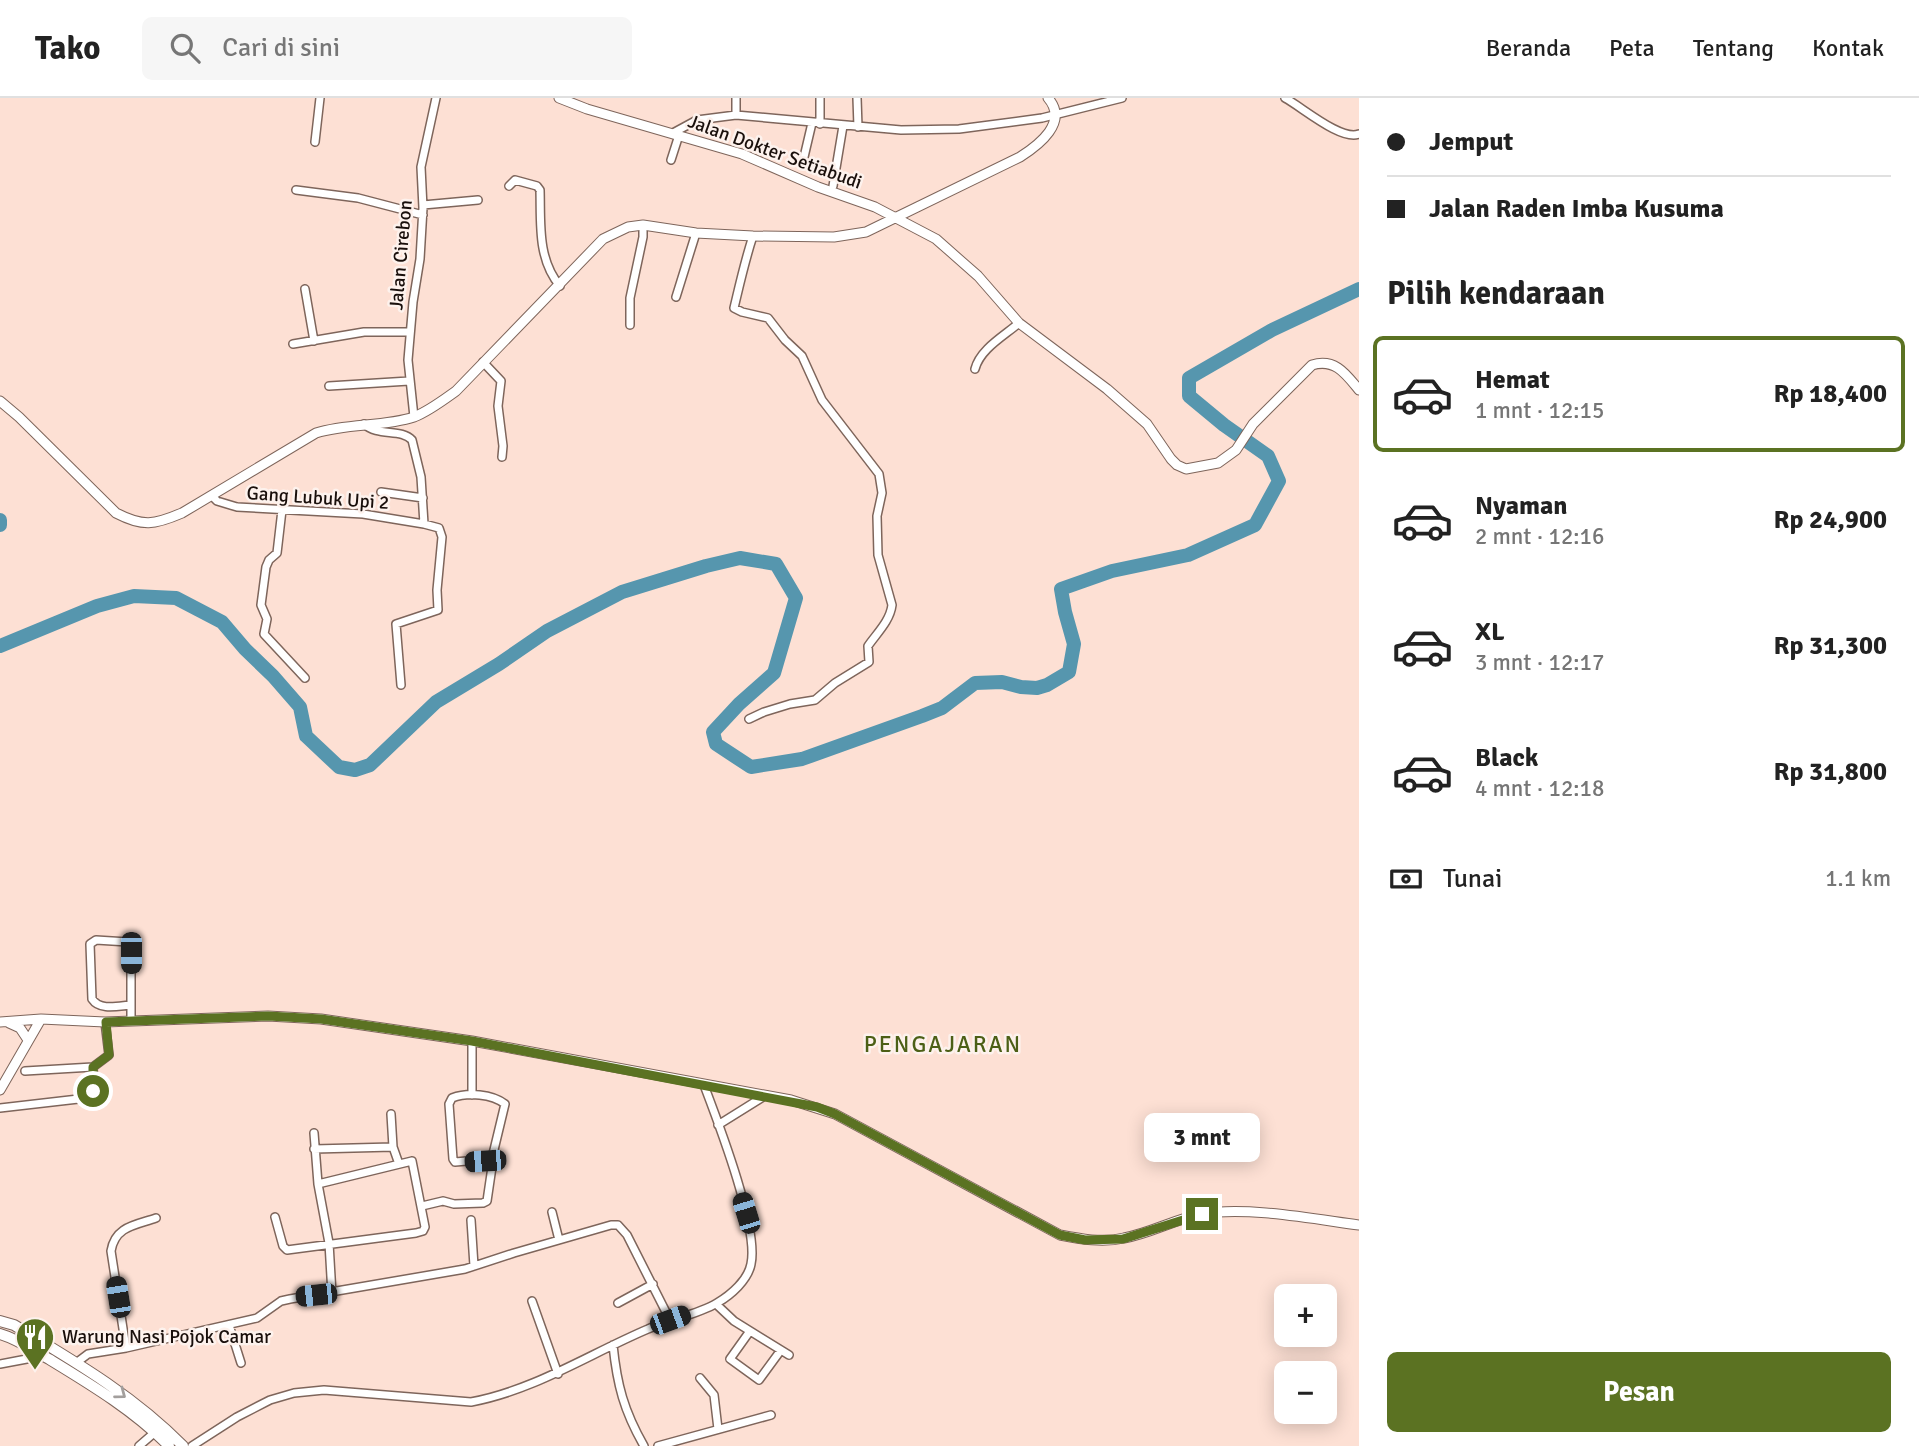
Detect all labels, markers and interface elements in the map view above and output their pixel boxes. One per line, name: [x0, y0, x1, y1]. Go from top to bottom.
search box: [142, 17, 632, 80]
text: Tako: [35, 28, 100, 69]
icon: search: [166, 29, 204, 67]
text: Cari di sini: [222, 32, 340, 64]
text: Beranda: [1486, 33, 1571, 63]
text: Peta: [1609, 33, 1655, 63]
text: Tentang: [1693, 33, 1774, 63]
text: Kontak: [1812, 33, 1884, 63]
street label: Jalan Dokter Setiabudi: [685, 109, 865, 195]
text: Jemput: [1429, 126, 1513, 158]
text: Jalan Raden Imba Kusuma: [1429, 193, 1724, 225]
street label: Jalan Cirebon: [384, 199, 418, 311]
text: Pilih kendaraan: [1387, 274, 1605, 313]
icon: car: [1391, 363, 1454, 426]
text: Hemat: [1475, 364, 1550, 396]
text: Rp 18,400: [1773, 378, 1887, 410]
text: 1 mnt · 12:15: [1475, 396, 1604, 425]
street label: Gang Lubuk Upi 2: [246, 481, 390, 515]
icon: car: [1391, 489, 1454, 552]
text: Nyaman: [1475, 490, 1568, 522]
text: Rp 24,900: [1773, 504, 1887, 536]
text: 2 mnt · 12:16: [1475, 522, 1604, 551]
icon: car: [1391, 615, 1454, 678]
text: XL: [1475, 616, 1505, 648]
text: Rp 31,300: [1773, 630, 1887, 662]
text: 3 mnt · 12:17: [1475, 648, 1604, 677]
icon: car: [1391, 741, 1454, 804]
text: Black: [1475, 742, 1538, 774]
text: Rp 31,800: [1773, 756, 1887, 788]
text: 4 mnt · 12:18: [1475, 774, 1604, 803]
icon: cash: [1387, 860, 1425, 898]
text: Tunai: [1443, 863, 1502, 895]
text: 1.1 km: [1825, 864, 1891, 893]
car: [121, 932, 142, 974]
district label: PENGAJARAN: [864, 1030, 1022, 1059]
route start: [77, 1075, 109, 1107]
callout: 3 mnt: [1144, 1112, 1260, 1162]
text: 3 mnt: [1173, 1123, 1231, 1152]
car: [464, 1149, 507, 1173]
car: [730, 1190, 763, 1236]
route end: [1186, 1198, 1218, 1230]
car: [105, 1275, 132, 1319]
car: [295, 1282, 338, 1308]
map controls: [1274, 1284, 1337, 1424]
button: +: [1274, 1284, 1337, 1347]
car: [647, 1303, 694, 1337]
restaurant icon: Warung Nasi Pojok Camar: [14, 1316, 56, 1371]
place label: Warung Nasi Pojok Camar: [62, 1325, 271, 1349]
button: Pesan: [1387, 1352, 1891, 1432]
button: −: [1274, 1361, 1337, 1424]
one-way arrow: [113, 1385, 126, 1398]

